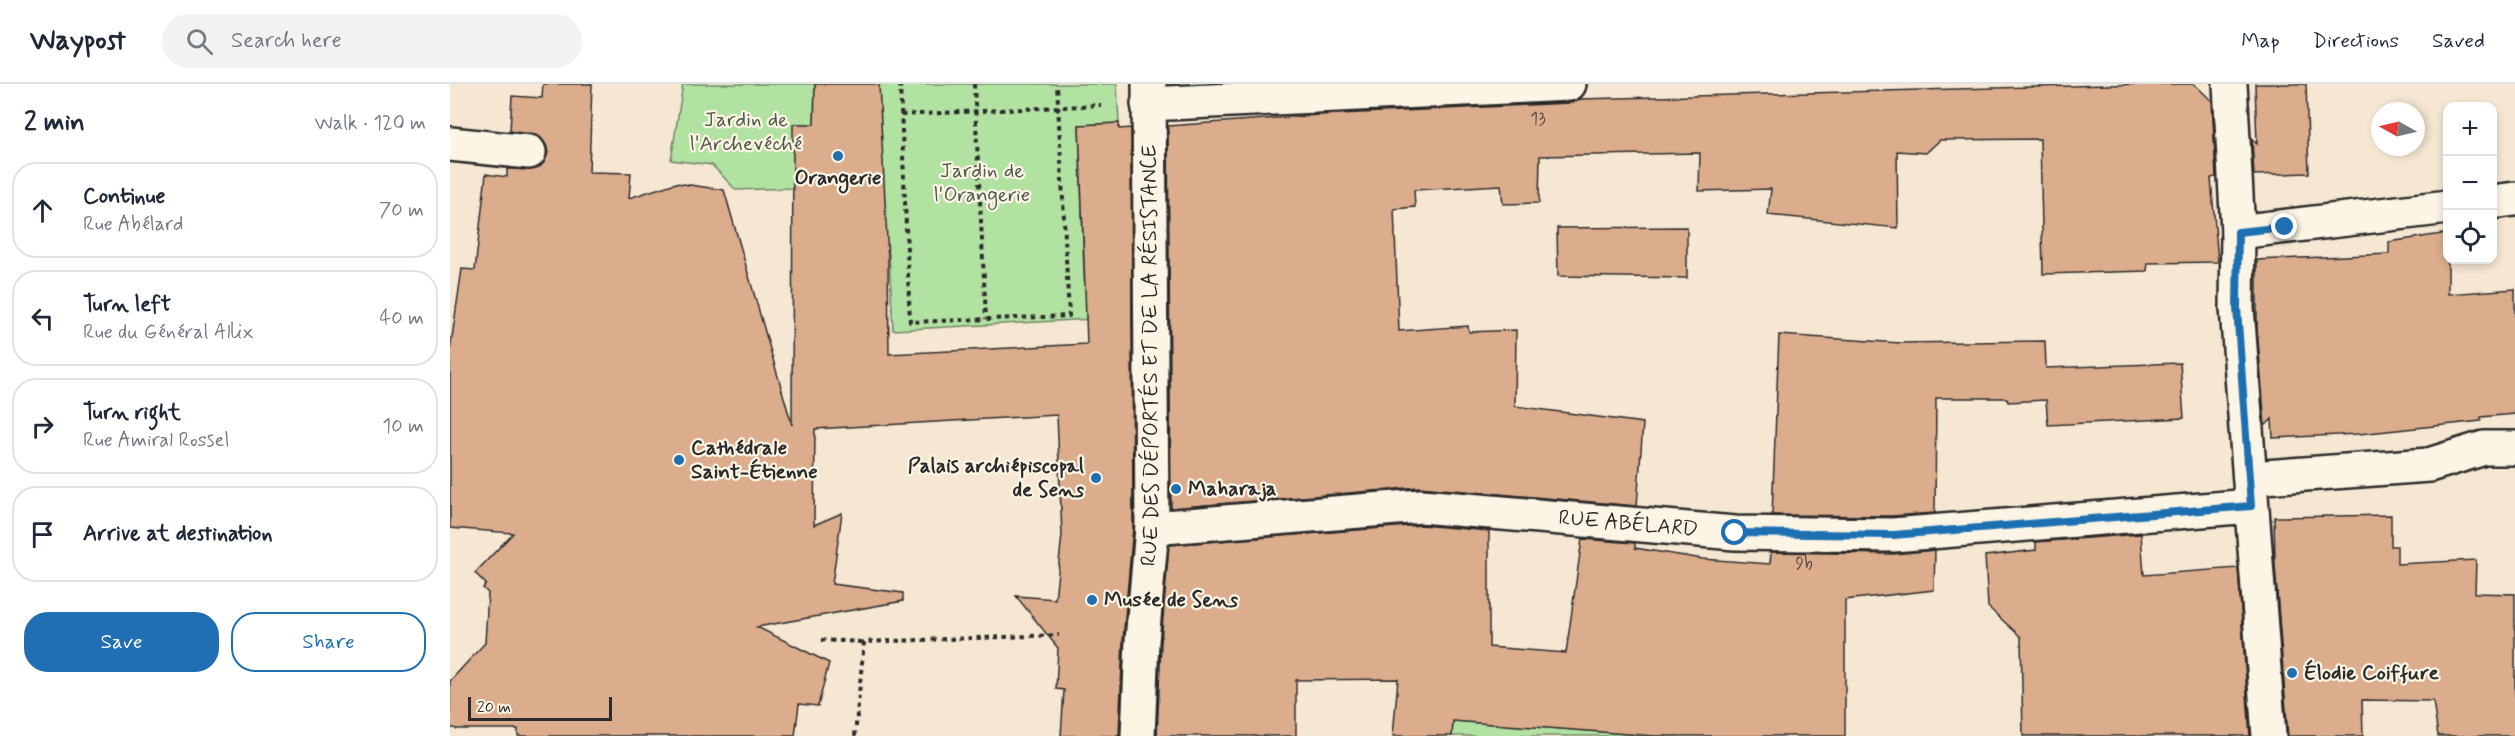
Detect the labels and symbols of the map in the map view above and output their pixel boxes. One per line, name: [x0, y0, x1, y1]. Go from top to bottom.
north arrow: [2371, 102, 2425, 156]
park label: Jardin de l'Archevéché: [690, 106, 802, 158]
house number: 13: [1530, 107, 1546, 131]
street label: RUE DES DÉPORTÉS ET DE LA RÉSISTANCE: [1135, 144, 1166, 568]
marker: Orangerie: [831, 149, 845, 163]
park label: Jardin de l'Orangerie: [934, 157, 1030, 210]
place label: Orangerie: [795, 164, 881, 194]
route end: [2271, 213, 2297, 239]
place label: Cathédrale Saint-Étienne: [691, 434, 818, 486]
place label: Palais archiépiscopal de Sens: [908, 452, 1085, 504]
marker: Cathédrale Saint-Étienne: [672, 453, 686, 467]
marker: Palais archiépiscopal de Sens: [1089, 471, 1103, 485]
place label: Maharaja: [1188, 475, 1277, 503]
marker: Maharaja: [1169, 482, 1183, 496]
street label: RUE ABÉLARD: [1557, 504, 1699, 544]
route start: [1721, 519, 1747, 545]
house number: 9b: [1795, 552, 1813, 576]
place label: Musée de Sens: [1104, 586, 1239, 614]
marker: Musée de Sens: [1085, 593, 1099, 607]
place label: Élodie Coiffure: [2304, 659, 2439, 687]
marker: Élodie Coiffure: [2285, 666, 2299, 680]
scale bar: [468, 694, 612, 722]

